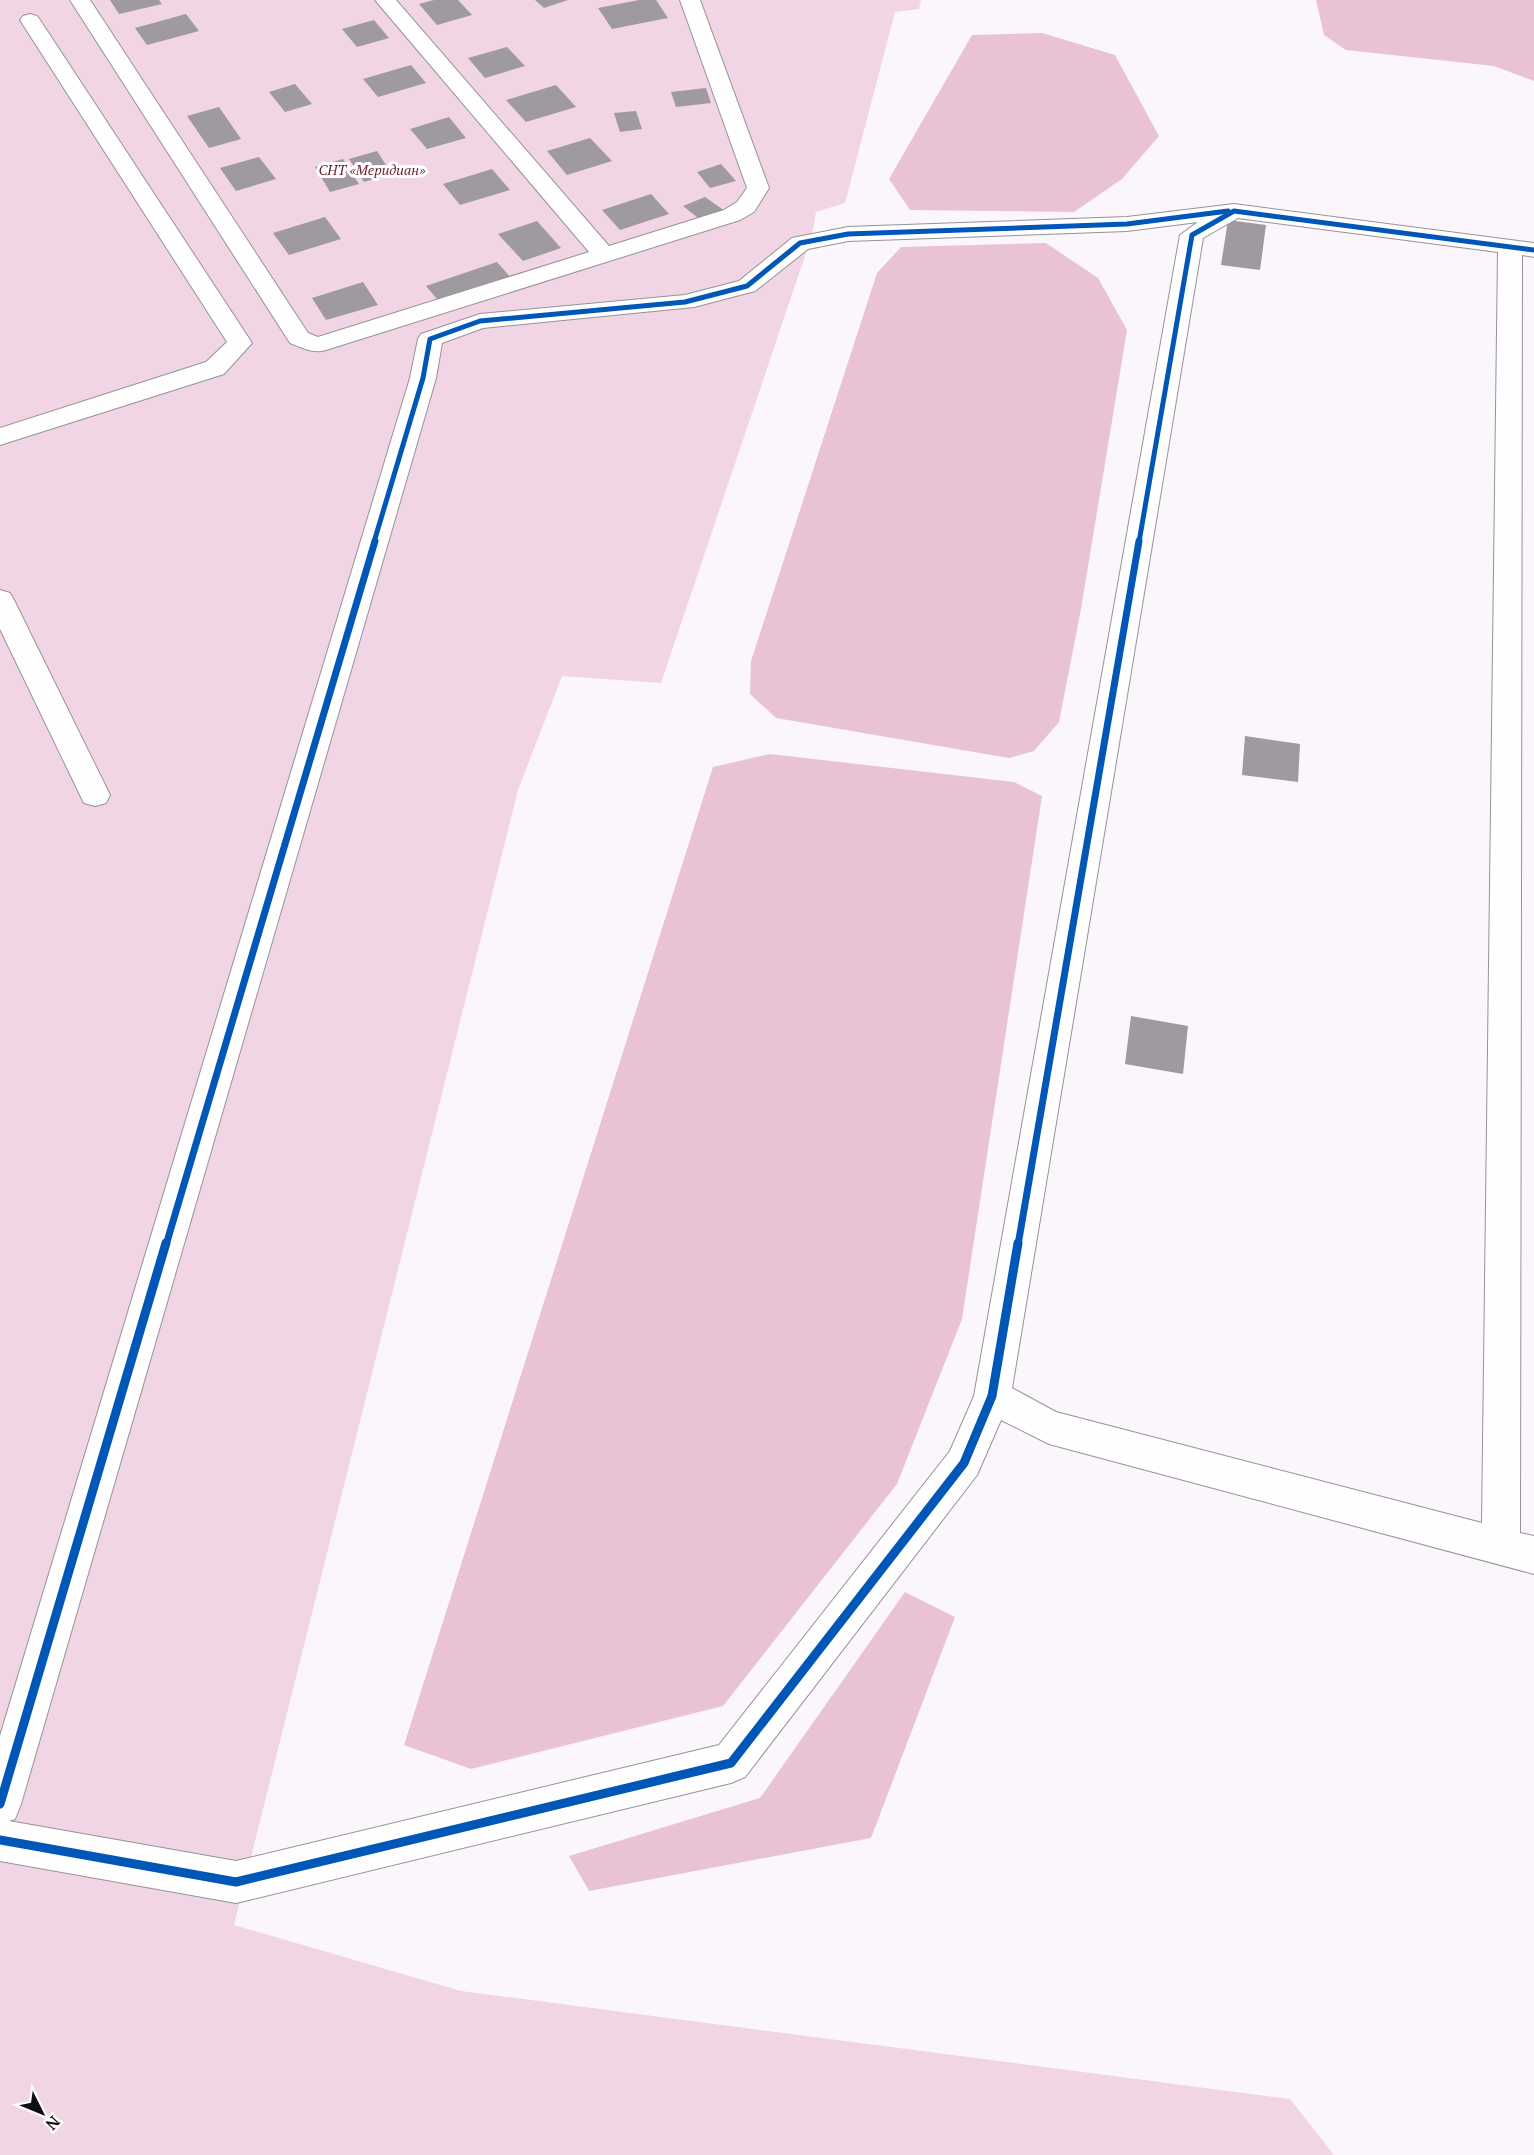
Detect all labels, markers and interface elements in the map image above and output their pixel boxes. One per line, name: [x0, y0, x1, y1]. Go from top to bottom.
park label: СНТ «Меридиан»: [318, 160, 426, 179]
north arrow: [12, 2083, 72, 2143]
text: N: [41, 2111, 65, 2135]

